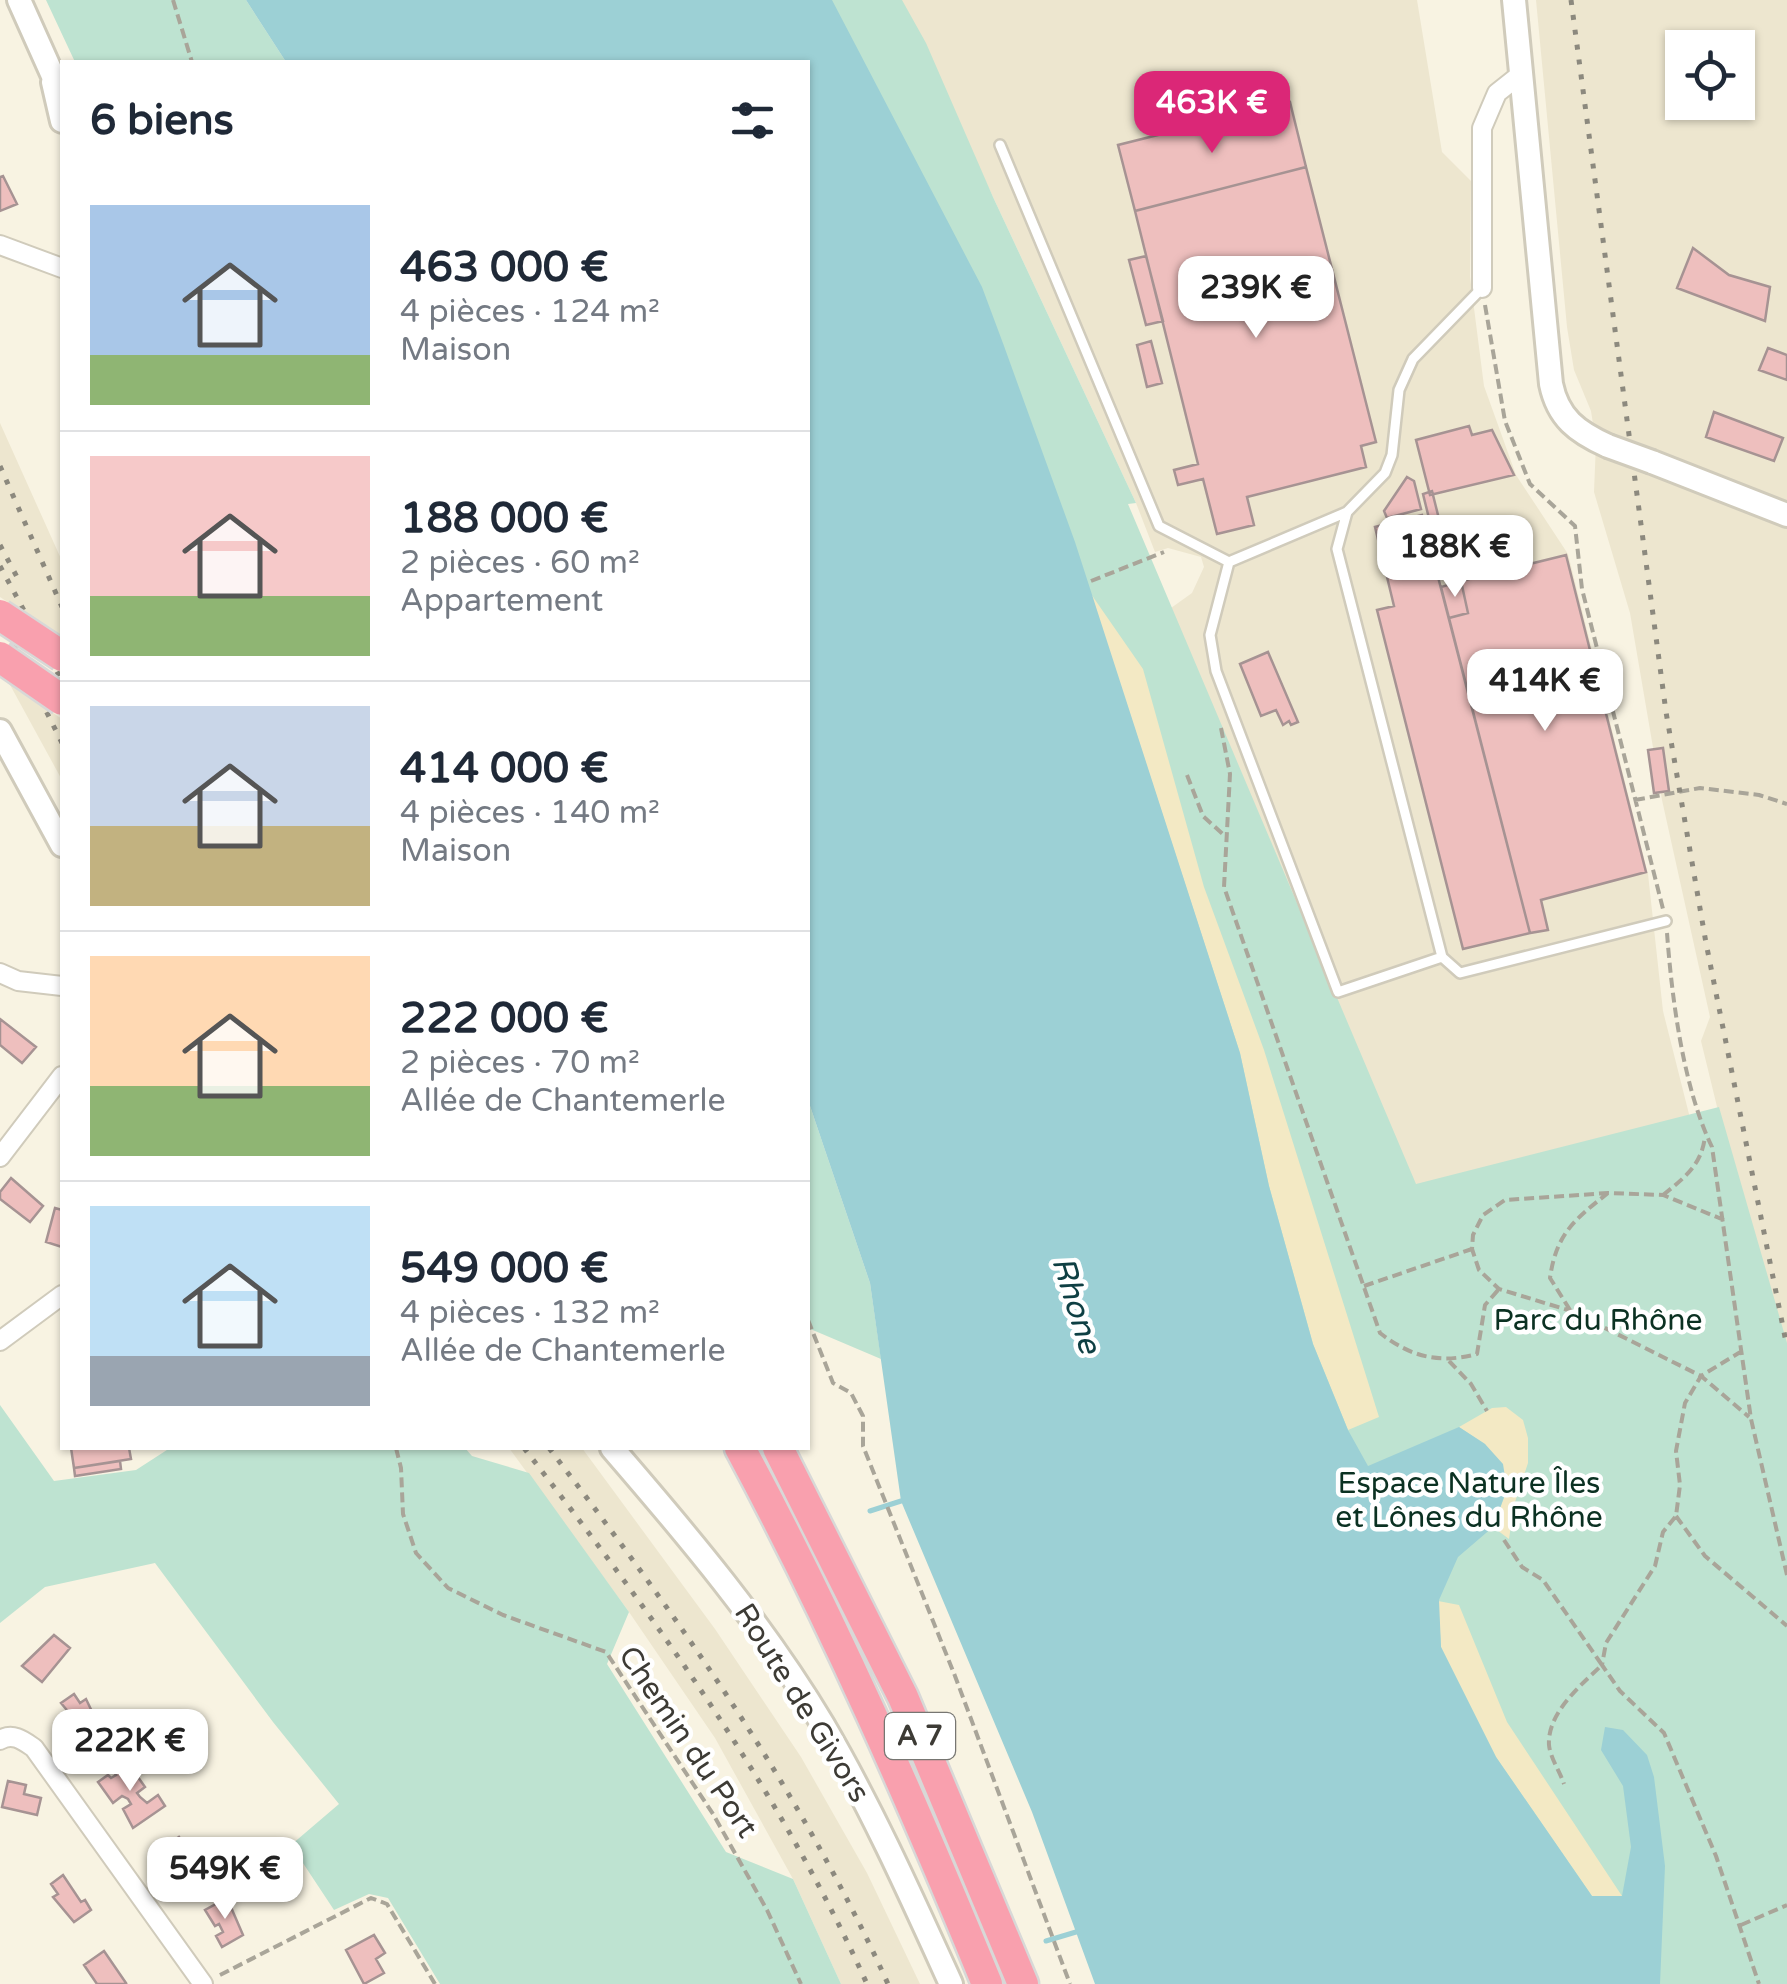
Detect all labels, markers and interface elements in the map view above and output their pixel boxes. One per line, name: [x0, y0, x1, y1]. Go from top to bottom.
map controls: [1665, 30, 1755, 120]
button: locate: [1665, 30, 1755, 120]
pin: 463K €: [1131, 71, 1293, 156]
text: 463K €: [1156, 84, 1268, 122]
icon: filters: [725, 93, 780, 148]
text: 6 biens: [90, 95, 234, 146]
text: 463 000 €: [400, 242, 609, 293]
icon: home: [170, 245, 290, 365]
pin: 239K €: [1175, 256, 1337, 341]
text: 239K €: [1200, 269, 1312, 307]
text: 4 pièces · 124 m²: [400, 293, 660, 331]
text: Maison: [400, 331, 511, 369]
text: 188 000 €: [400, 493, 609, 544]
icon: home: [170, 496, 290, 616]
pin: 188K €: [1374, 515, 1536, 600]
text: 188K €: [1399, 528, 1511, 566]
text: 2 pièces · 60 m²: [400, 544, 640, 582]
text: Appartement: [400, 582, 603, 620]
pin: 414K €: [1464, 649, 1626, 734]
text: 414K €: [1489, 662, 1601, 700]
text: 414 000 €: [400, 743, 609, 794]
icon: home: [170, 746, 290, 866]
text: 4 pièces · 140 m²: [400, 794, 660, 832]
text: Maison: [400, 832, 511, 870]
text: 222 000 €: [400, 993, 609, 1044]
icon: home: [170, 996, 290, 1116]
text: 2 pièces · 70 m²: [400, 1044, 640, 1082]
text: Allée de Chantemerle: [400, 1082, 726, 1120]
text: 549 000 €: [400, 1243, 609, 1294]
icon: home: [170, 1246, 290, 1366]
water label: Rhone: [1043, 1252, 1109, 1360]
text: 4 pièces · 132 m²: [400, 1294, 660, 1332]
park label: Parc du Rhône: [1493, 1302, 1703, 1339]
text: Allée de Chantemerle: [400, 1332, 726, 1370]
park label: Espace Nature Îles et Lônes du Rhône: [1335, 1465, 1603, 1536]
street label: Route de Givors: [726, 1597, 878, 1809]
street label: Chemin du Port: [610, 1639, 766, 1845]
pin: 222K €: [49, 1709, 211, 1794]
road number: A 7: [885, 1713, 955, 1759]
text: 222K €: [74, 1722, 186, 1760]
pin: 549K €: [144, 1837, 306, 1922]
text: 549K €: [169, 1850, 281, 1888]

